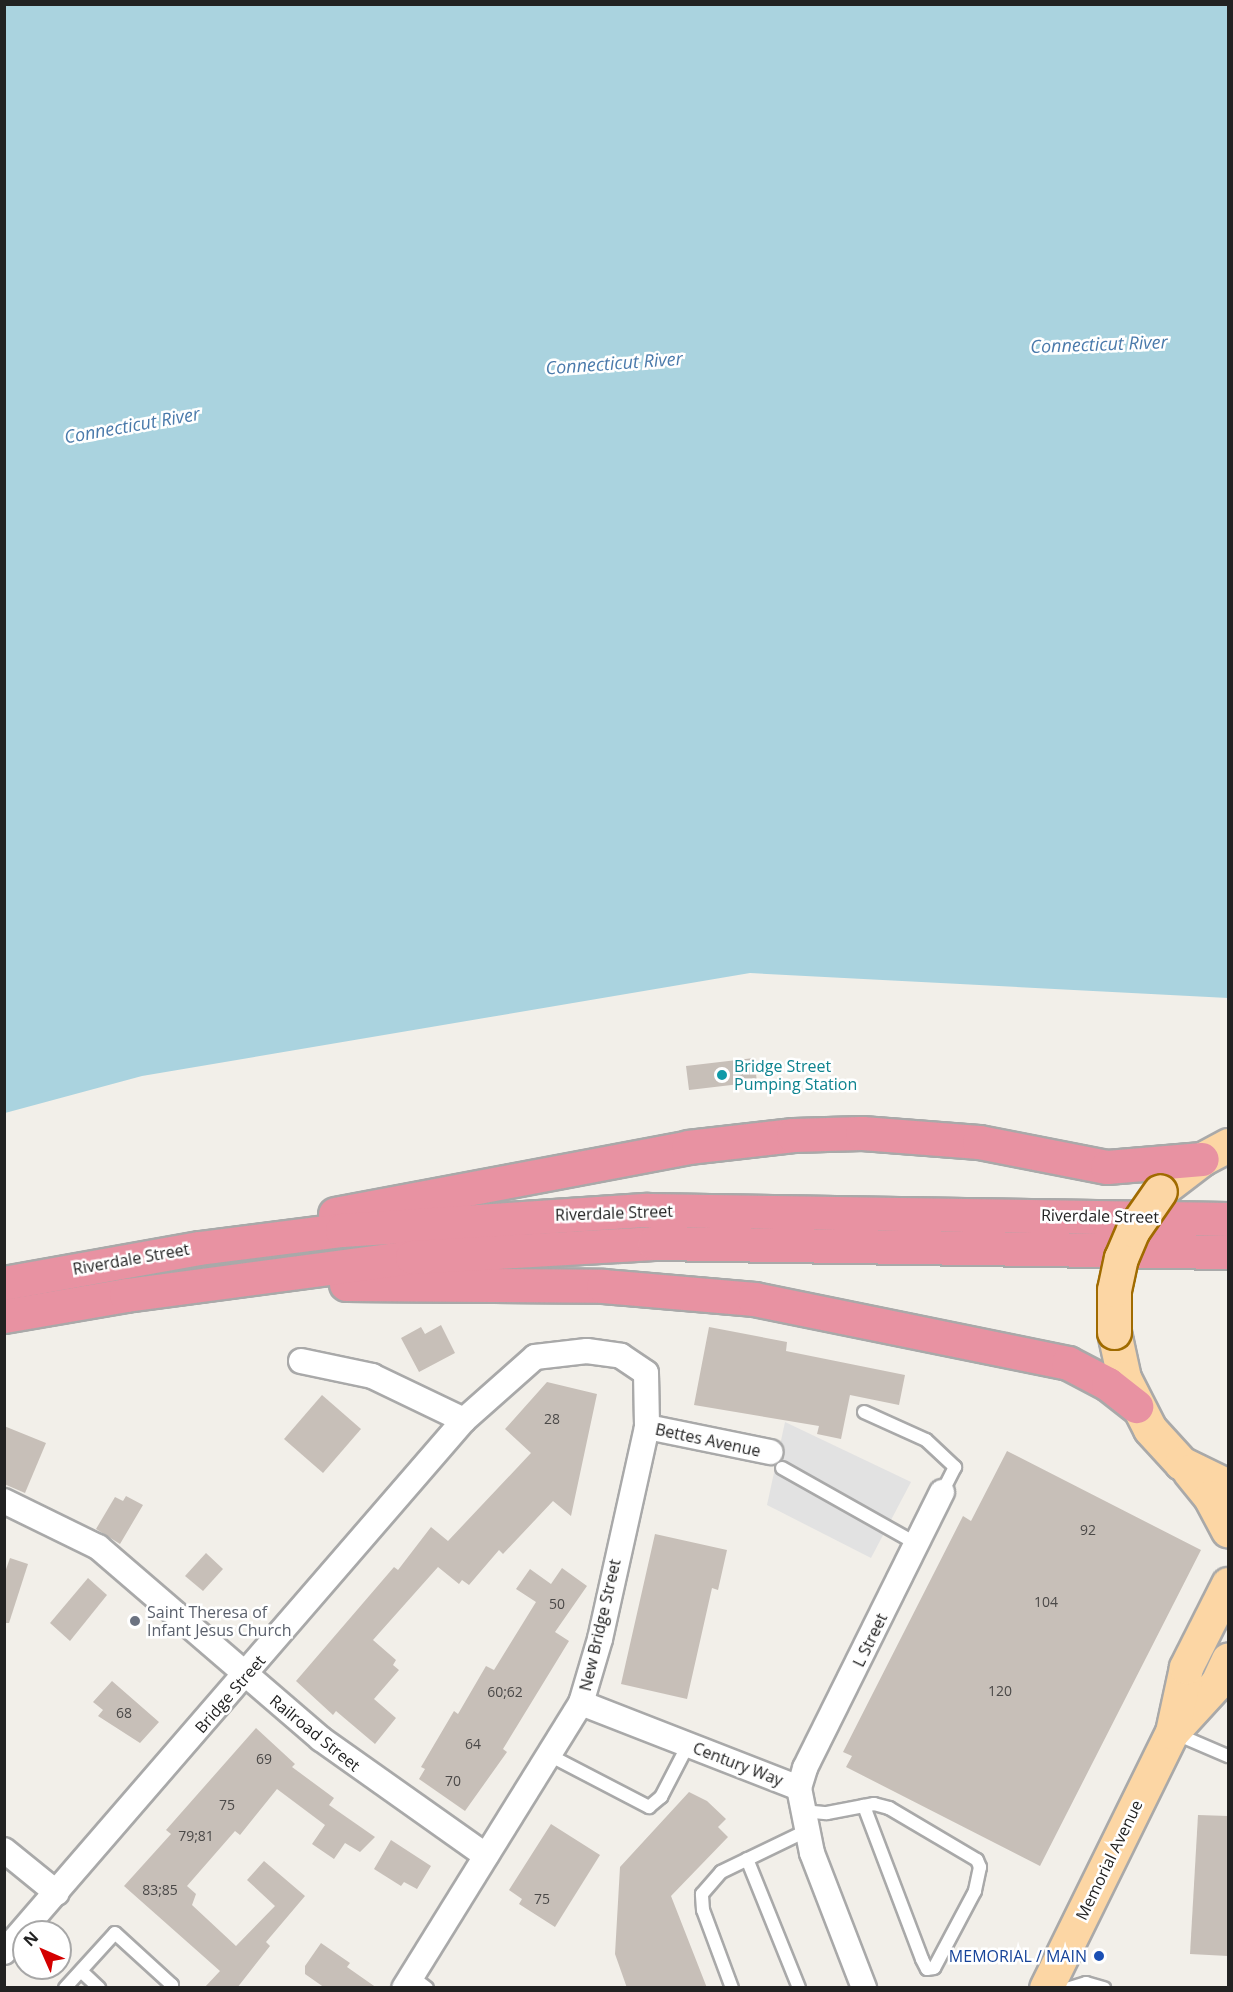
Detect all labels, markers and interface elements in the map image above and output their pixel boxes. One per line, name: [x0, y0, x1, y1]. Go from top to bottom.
water label: Connecticut River: [1030, 331, 1168, 357]
water label: Connecticut River: [545, 347, 683, 379]
water label: Connecticut River: [62, 402, 202, 448]
place label: Bridge Street Pumping Station: [734, 1056, 857, 1094]
marker: Bridge Street Pumping Station: [715, 1068, 729, 1082]
street label: Riverdale Street: [555, 1201, 673, 1225]
street label: Riverdale Street: [1041, 1205, 1159, 1227]
street label: Riverdale Street: [71, 1239, 191, 1279]
house number: 28: [544, 1411, 560, 1427]
street label: Bettes Avenue: [654, 1419, 762, 1461]
house number: 92: [1080, 1522, 1096, 1538]
street label: New Bridge Street: [575, 1557, 625, 1693]
house number: 104: [1034, 1594, 1058, 1610]
house number: 50: [549, 1596, 565, 1612]
place label: Saint Theresa of Infant Jesus Church: [147, 1602, 291, 1640]
street label: L Street: [849, 1610, 891, 1670]
marker: Saint Theresa of Infant Jesus Church: [128, 1614, 142, 1628]
street label: Bridge Street: [191, 1651, 269, 1737]
house number: 120: [988, 1683, 1012, 1699]
house number: 60;62: [487, 1684, 523, 1700]
street label: Railroad Street: [266, 1691, 364, 1775]
house number: 68: [116, 1705, 132, 1721]
house number: 64: [465, 1736, 481, 1752]
street label: Century Way: [690, 1738, 786, 1790]
house number: 69: [256, 1751, 272, 1767]
house number: 70: [445, 1773, 461, 1789]
house number: 75: [219, 1797, 235, 1813]
street label: Memorial Avenue: [1072, 1797, 1146, 1923]
house number: 79;81: [178, 1828, 214, 1844]
house number: 83;85: [142, 1882, 178, 1898]
house number: 75: [534, 1891, 550, 1907]
north arrow: [12, 1920, 72, 1980]
text: N: [18, 1926, 43, 1951]
place label: MEMORIAL / MAIN: [949, 1946, 1087, 1966]
marker: MEMORIAL / MAIN: [1092, 1949, 1106, 1963]

